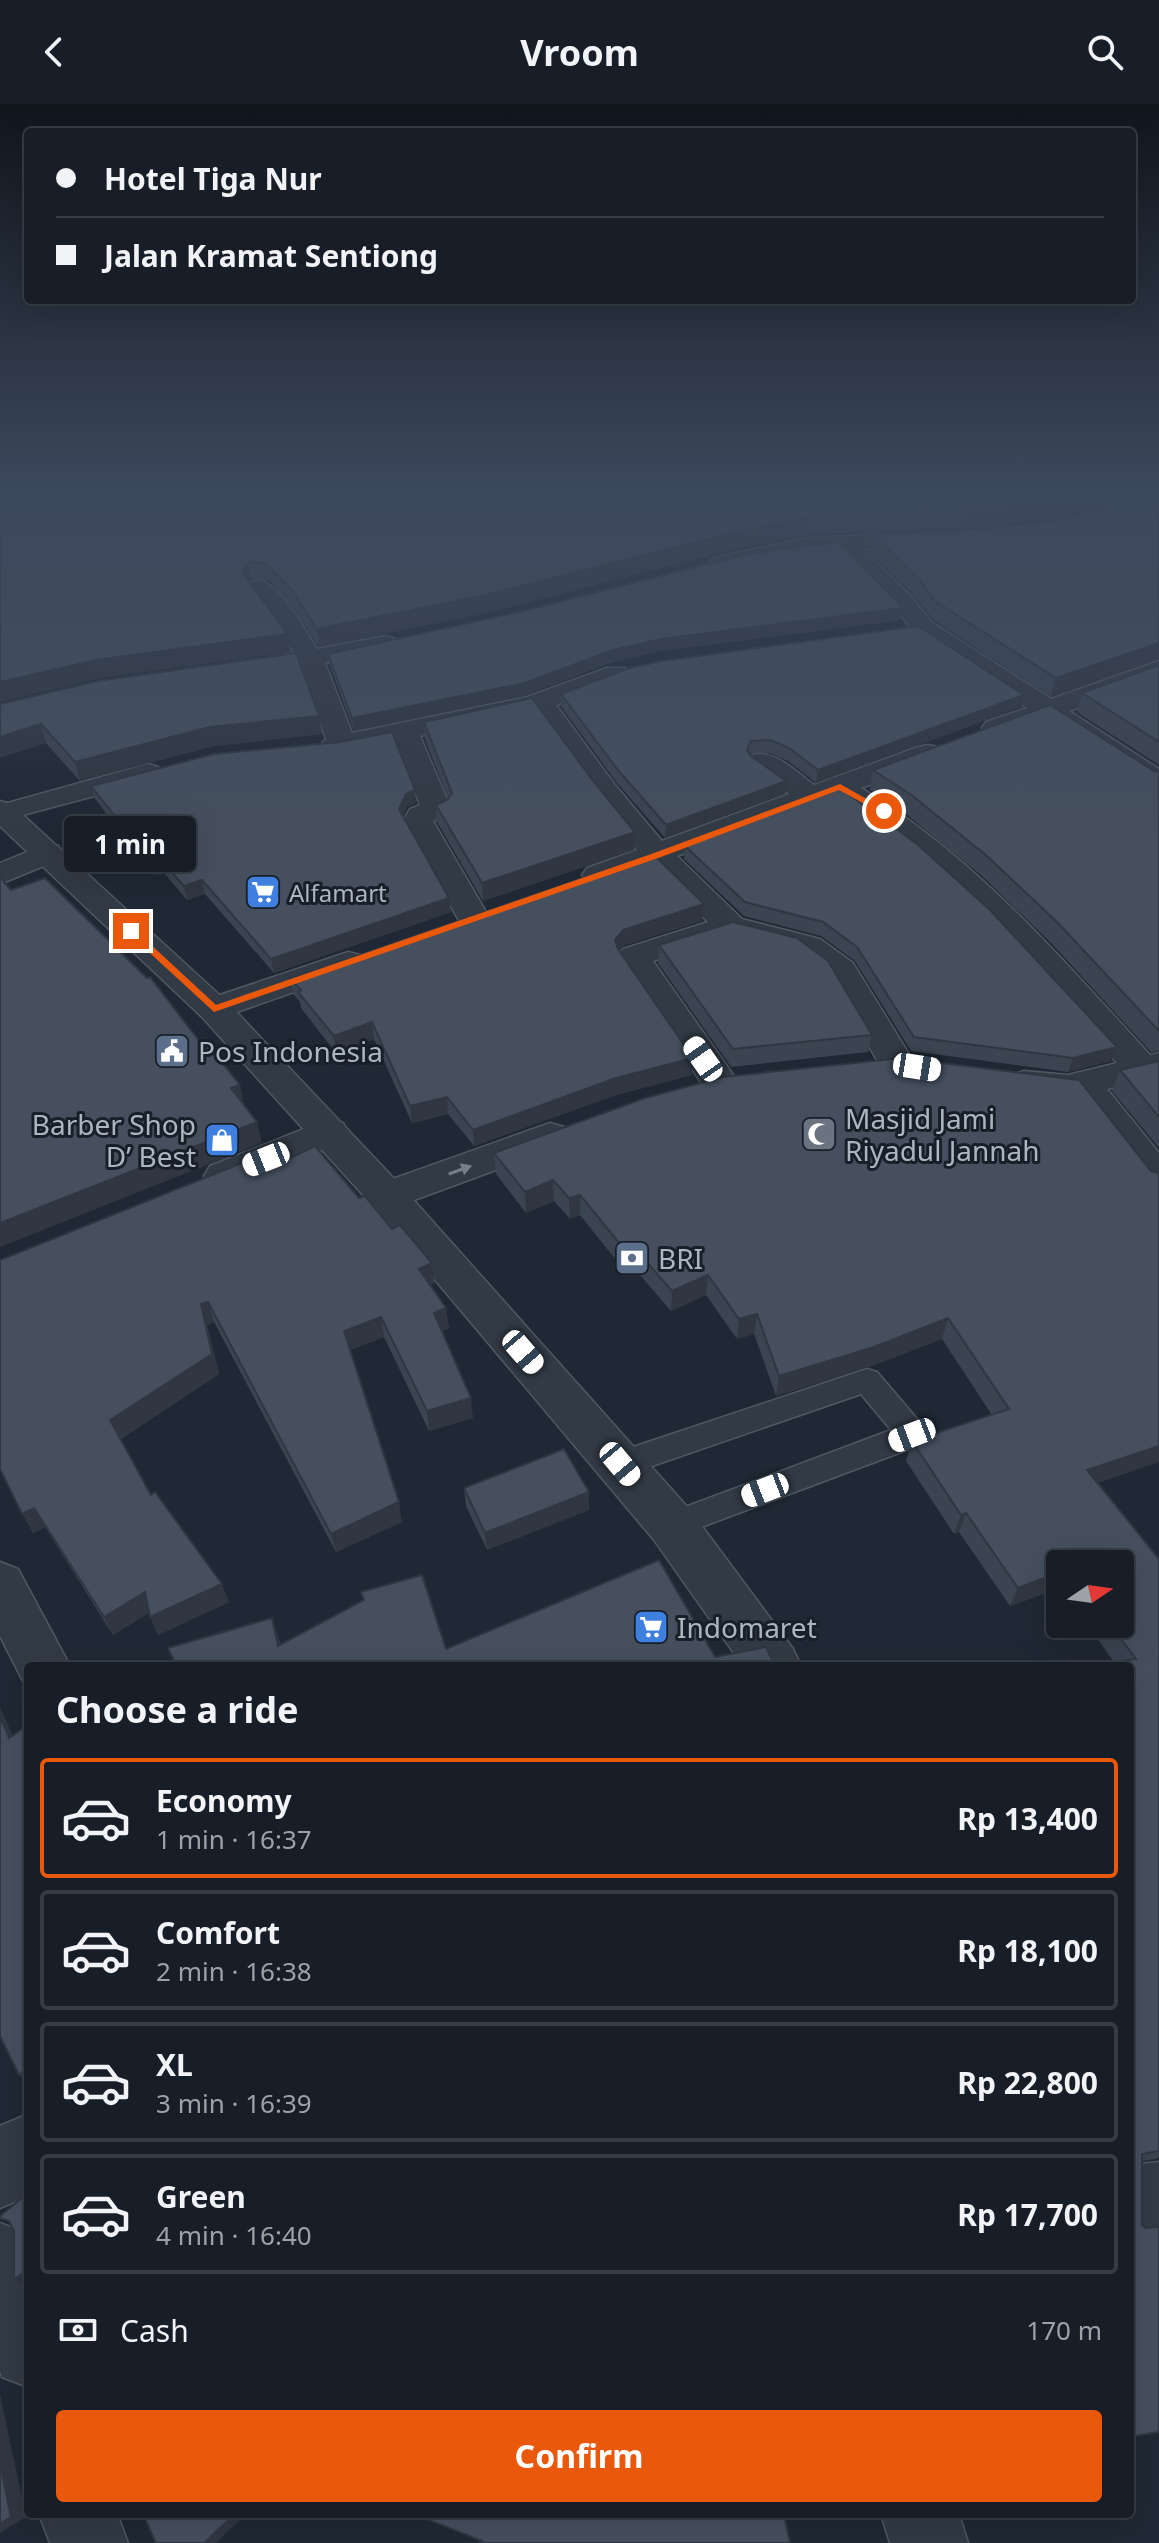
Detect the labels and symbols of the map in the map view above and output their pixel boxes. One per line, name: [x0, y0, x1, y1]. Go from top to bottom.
route start: [866, 793, 902, 829]
callout: 1 min: [65, 815, 197, 871]
supermarket icon: Alfamart: [244, 873, 282, 911]
place label: Alfamart: [289, 876, 387, 909]
route end: [113, 913, 149, 949]
public building icon: Pos Indonesia: [153, 1032, 191, 1070]
place label: Pos Indonesia: [198, 1032, 383, 1070]
car: [679, 1032, 727, 1086]
car: [891, 1051, 943, 1083]
place label: Masjid Jami Riyadul Jannah: [845, 1099, 1040, 1169]
place label: Barber Shop D’ Best: [32, 1105, 196, 1175]
mosque icon: Masjid Jami Riyadul Jannah: [800, 1115, 838, 1153]
shop icon: Barber Shop D’ Best: [203, 1121, 241, 1159]
car: [239, 1139, 293, 1179]
one-way arrow: [448, 1163, 472, 1175]
bank icon: BRI: [613, 1239, 651, 1277]
place label: BRI: [658, 1239, 703, 1277]
car: [498, 1326, 548, 1378]
car: [885, 1415, 939, 1455]
car: [595, 1438, 645, 1490]
car: [738, 1470, 792, 1510]
north arrow: [1046, 1550, 1134, 1638]
supermarket icon: Indomaret: [632, 1608, 670, 1646]
place label: Indomaret: [677, 1608, 817, 1646]

